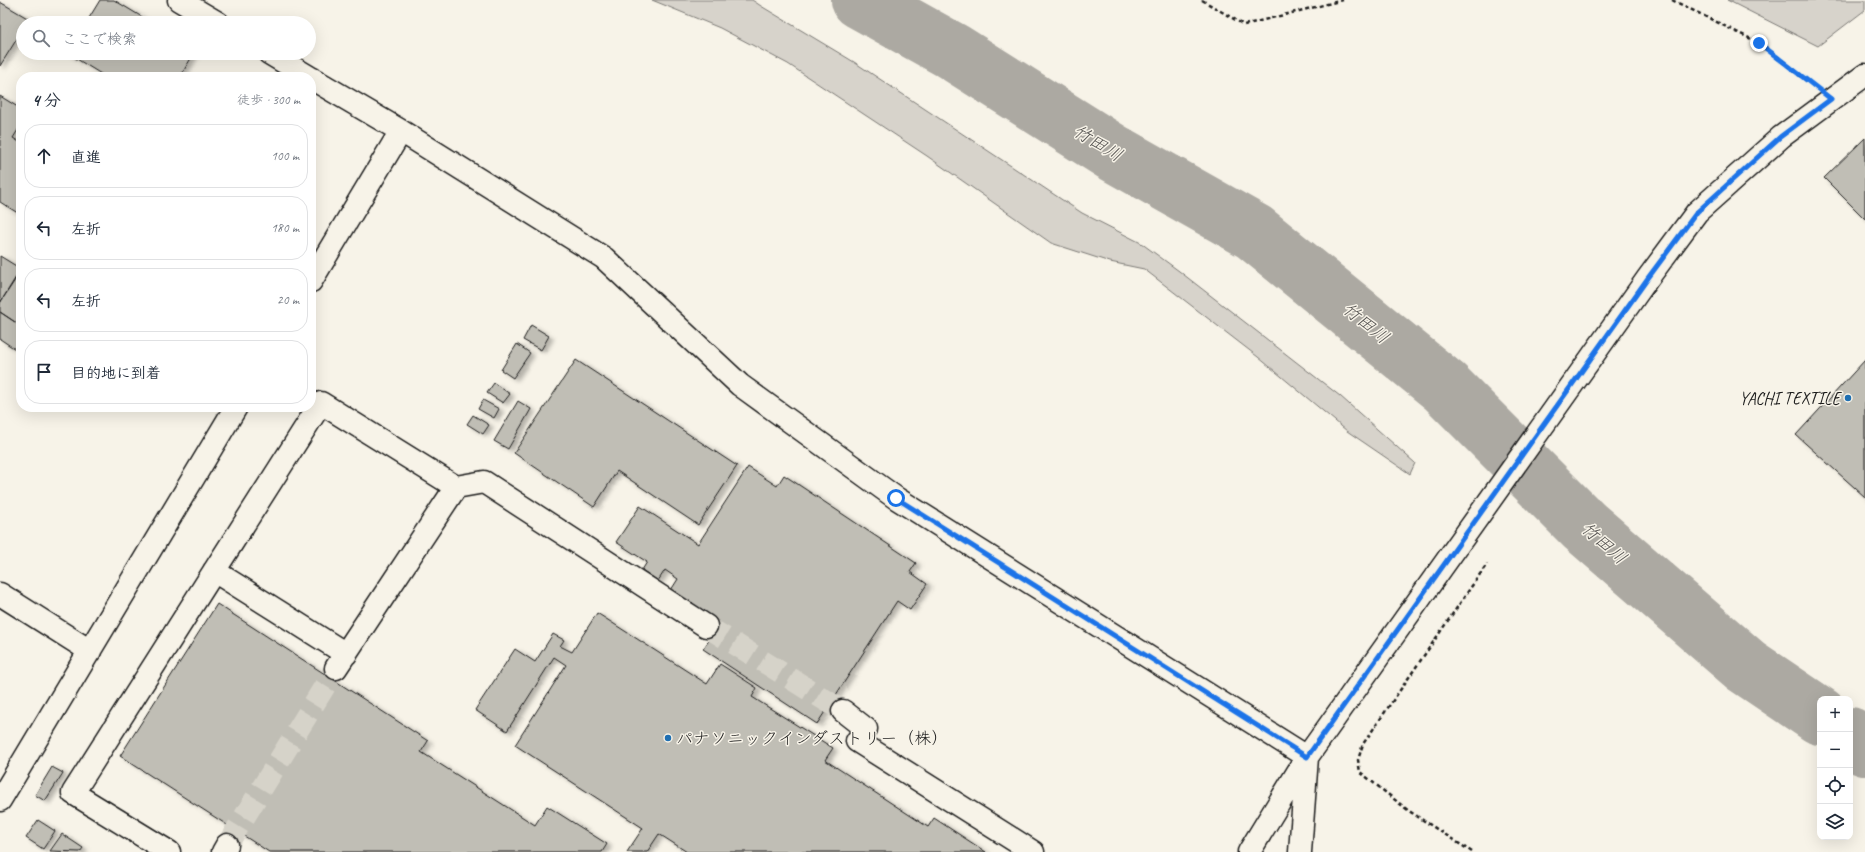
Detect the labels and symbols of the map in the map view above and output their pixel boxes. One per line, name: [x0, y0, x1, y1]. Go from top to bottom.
route end: [1750, 34, 1768, 52]
water label: 竹田川: [1069, 120, 1127, 166]
water label: 竹田川: [1338, 297, 1394, 349]
place label: YACHI TEXTILE: [1739, 388, 1843, 409]
marker: YACHI TEXTILE: [1843, 393, 1853, 403]
route start: [887, 489, 905, 507]
water label: 竹田川: [1576, 517, 1632, 569]
place label: パナソニックインダストリー（株）: [676, 728, 948, 749]
marker: パナソニックインダストリー（株）: [663, 733, 673, 743]

